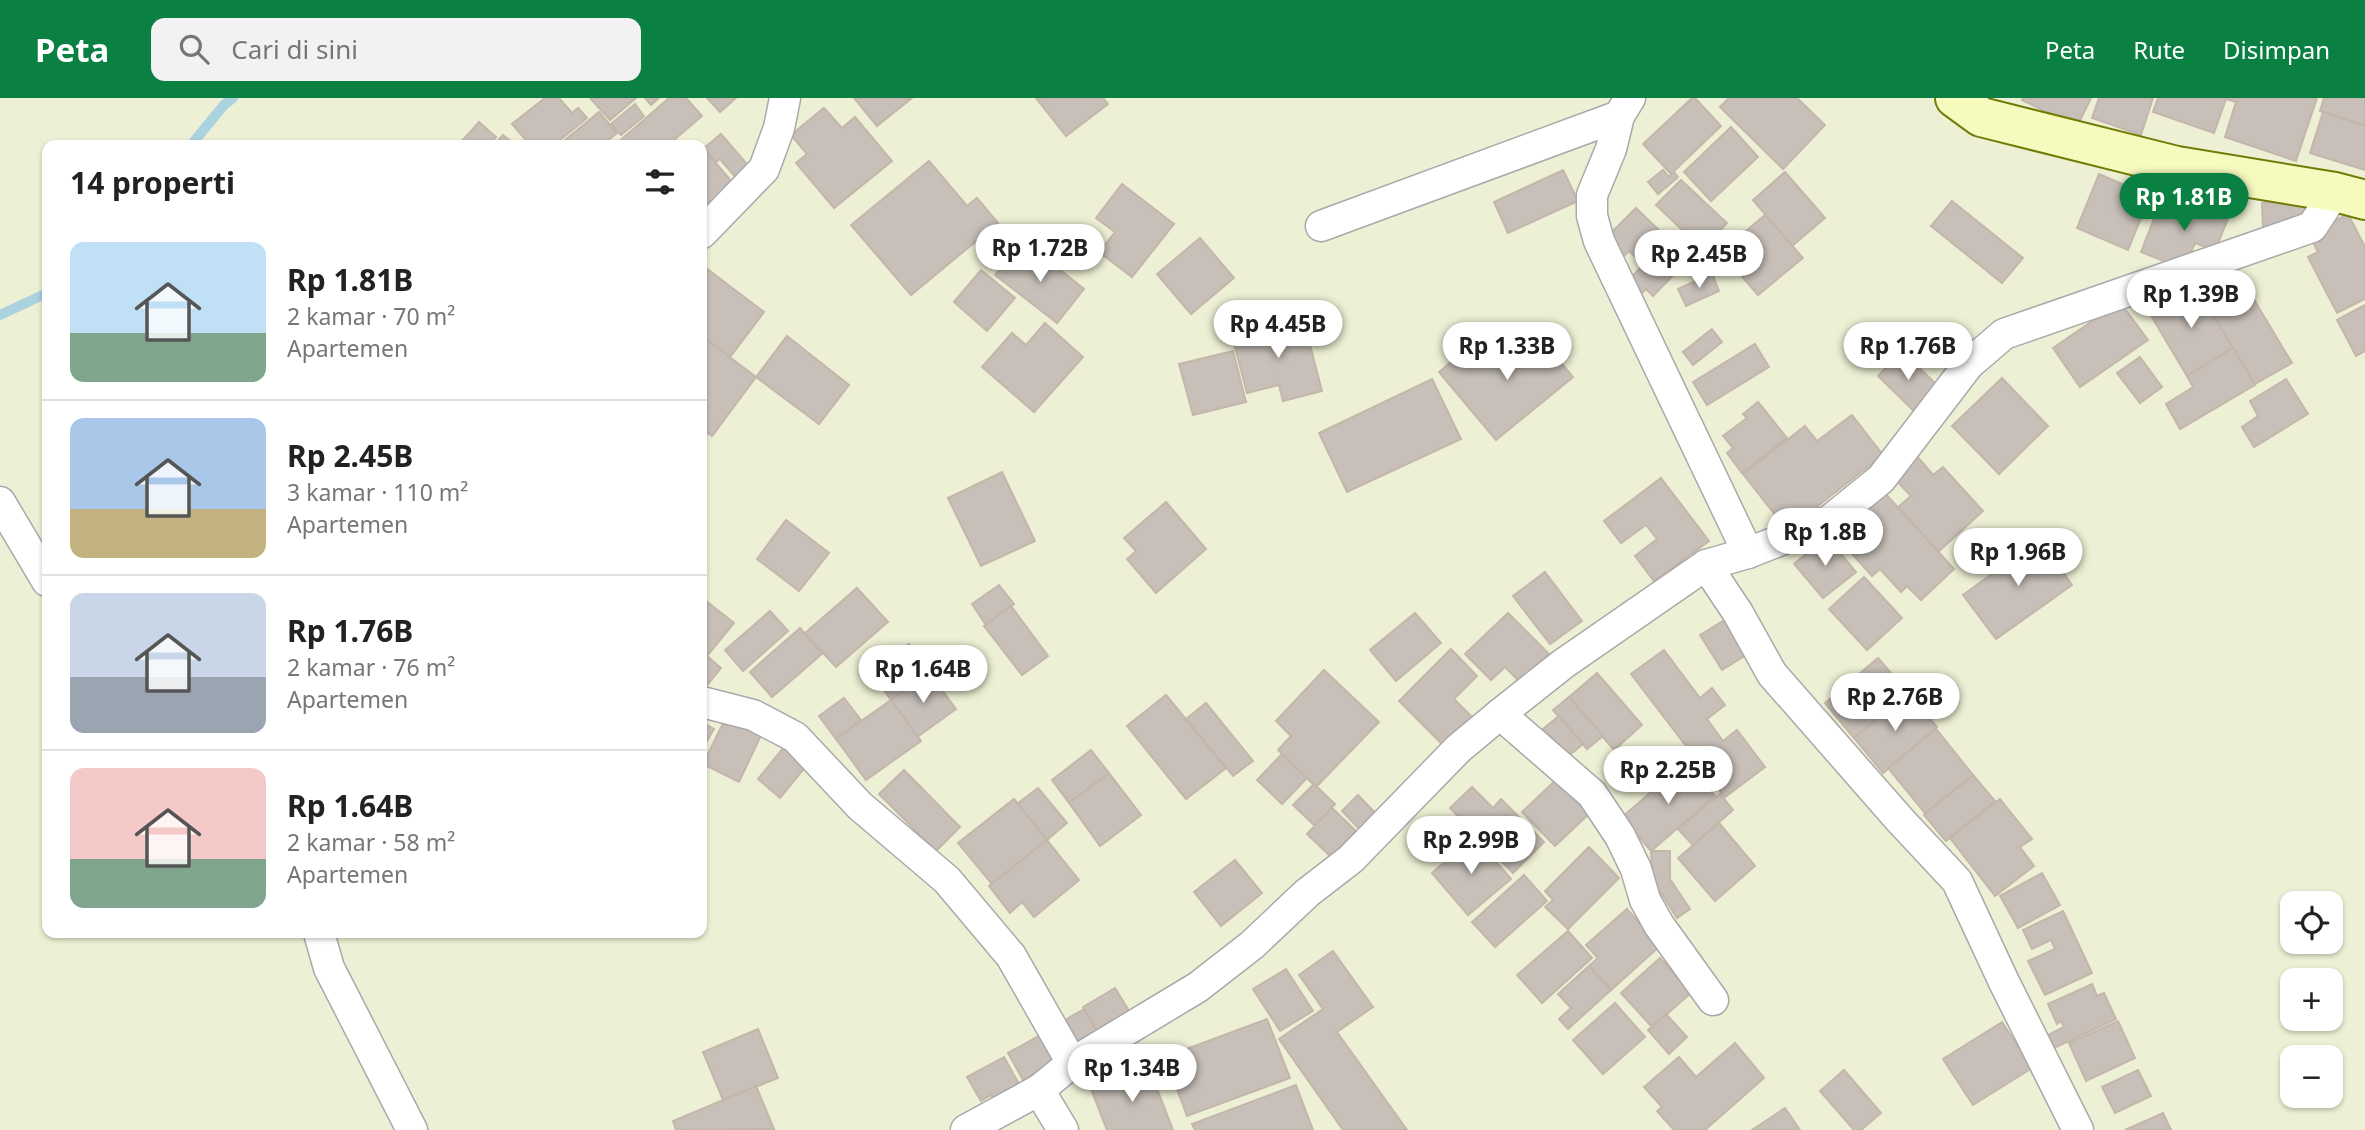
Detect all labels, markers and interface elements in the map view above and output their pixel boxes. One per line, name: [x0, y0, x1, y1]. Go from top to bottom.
search box: [151, 18, 641, 81]
text: Peta: [35, 27, 109, 72]
icon: search: [175, 30, 213, 68]
text: Cari di sini: [231, 31, 358, 67]
text: Peta: [2045, 33, 2095, 66]
text: Rute: [2133, 33, 2185, 66]
text: Disimpan: [2223, 33, 2330, 66]
text: 14 properti: [70, 162, 235, 203]
icon: filters: [641, 163, 679, 201]
pin: Rp 1.81B: [2112, 174, 2256, 233]
text: Rp 1.81B: [2136, 180, 2232, 212]
pin: Rp 1.72B: [968, 225, 1112, 284]
pin: Rp 2.45B: [1627, 230, 1771, 290]
text: Rp 1.72B: [992, 231, 1088, 263]
text: Rp 2.45B: [1651, 237, 1747, 269]
text: Rp 1.81B: [287, 259, 413, 300]
icon: home: [126, 270, 210, 354]
pin: Rp 1.39B: [2119, 271, 2263, 330]
text: Rp 1.39B: [2143, 277, 2239, 309]
text: 2 kamar · 70 m²: [287, 300, 455, 332]
pin: Rp 4.45B: [1206, 300, 1350, 360]
text: Rp 4.45B: [1230, 307, 1326, 339]
pin: Rp 1.33B: [1435, 322, 1579, 382]
pin: Rp 1.76B: [1836, 322, 1980, 382]
text: Rp 1.33B: [1459, 329, 1555, 361]
text: Rp 1.76B: [1860, 329, 1956, 361]
text: Apartemen: [287, 332, 408, 364]
text: Rp 2.45B: [287, 435, 413, 476]
icon: home: [126, 446, 210, 530]
text: 3 kamar · 110 m²: [287, 476, 468, 508]
text: Apartemen: [287, 508, 408, 540]
pin: Rp 1.8B: [1760, 508, 1890, 568]
text: Rp 1.8B: [1783, 515, 1867, 547]
pin: Rp 1.96B: [1946, 528, 2090, 588]
text: Rp 1.96B: [1970, 535, 2066, 567]
text: Rp 1.76B: [287, 610, 413, 651]
icon: home: [126, 621, 210, 705]
pin: Rp 1.64B: [851, 646, 995, 705]
text: 2 kamar · 76 m²: [287, 651, 455, 683]
text: Rp 1.64B: [875, 652, 971, 684]
pin: Rp 2.76B: [1823, 674, 1967, 733]
text: Rp 2.76B: [1847, 680, 1943, 712]
text: Apartemen: [287, 683, 408, 715]
pin: Rp 2.25B: [1596, 746, 1740, 806]
text: Rp 2.25B: [1620, 753, 1716, 785]
text: Rp 1.64B: [287, 785, 413, 826]
icon: home: [126, 796, 210, 880]
pin: Rp 2.99B: [1399, 816, 1543, 876]
text: Rp 2.99B: [1423, 823, 1519, 855]
text: 2 kamar · 58 m²: [287, 826, 455, 858]
text: Apartemen: [287, 858, 408, 890]
map controls: [2280, 891, 2343, 1108]
button: locate: [2280, 891, 2343, 954]
button: +: [2280, 968, 2343, 1031]
pin: Rp 1.34B: [1060, 1044, 1204, 1104]
button: −: [2280, 1045, 2343, 1108]
text: Rp 1.34B: [1084, 1051, 1180, 1083]

